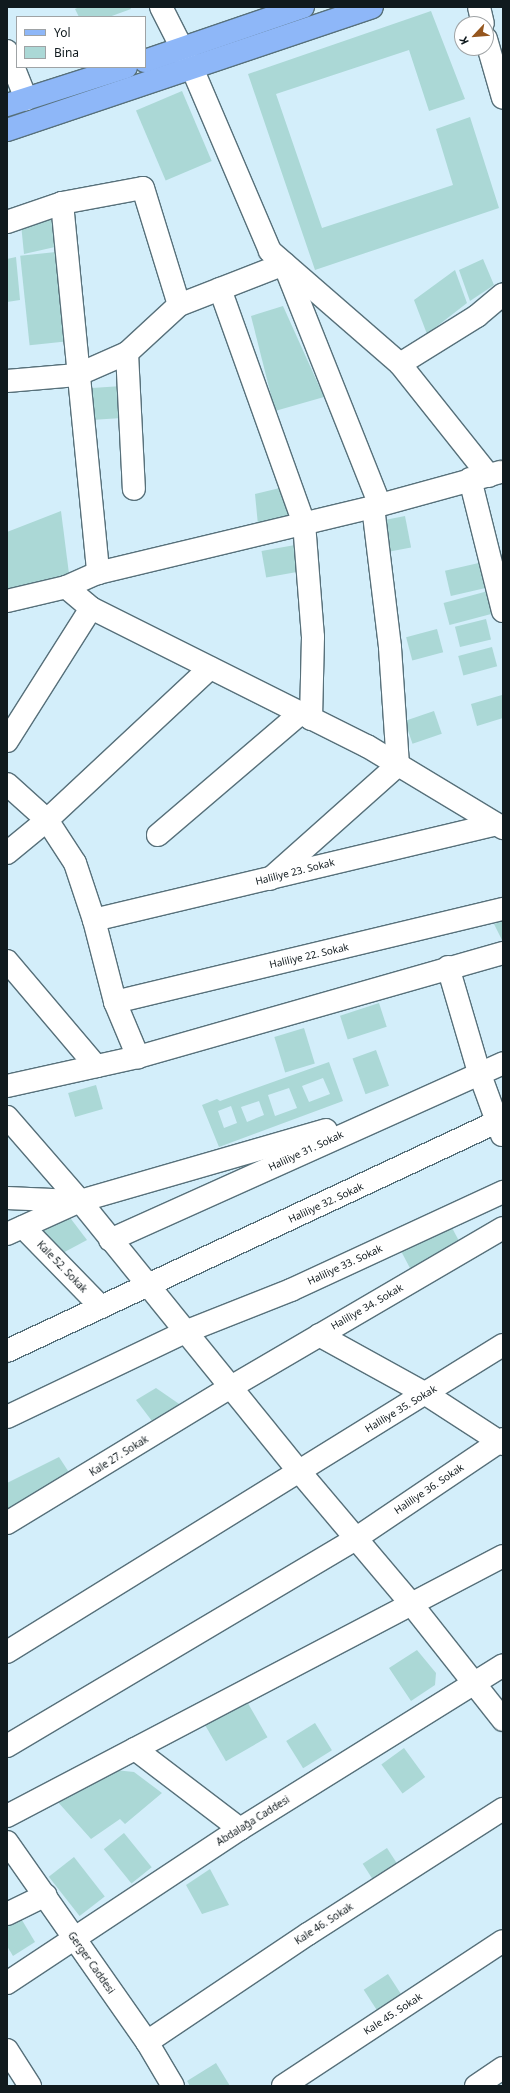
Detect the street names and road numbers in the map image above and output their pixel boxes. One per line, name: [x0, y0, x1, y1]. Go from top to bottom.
street label: Haliliye 23. Sokak: [254, 856, 336, 888]
street label: Haliliye 22. Sokak: [268, 941, 350, 971]
street label: Haliliye 31. Sokak: [267, 1128, 345, 1174]
street label: Haliliye 32. Sokak: [287, 1180, 365, 1226]
street label: Kale 52. Sokak: [34, 1239, 90, 1295]
street label: Haliliye 33. Sokak: [306, 1242, 384, 1288]
street label: Haliliye 34. Sokak: [329, 1281, 405, 1333]
street label: Haliliye 35. Sokak: [363, 1383, 439, 1435]
street label: Kale 27. Sokak: [87, 1433, 151, 1479]
street label: Haliliye 36. Sokak: [392, 1461, 466, 1517]
street label: Abdalağa Caddesi: [214, 1794, 292, 1848]
street label: Kale 46. Sokak: [293, 1901, 355, 1947]
street label: Gerger Caddesi: [65, 1930, 117, 1996]
street label: Kale 45. Sokak: [362, 1991, 424, 2037]

